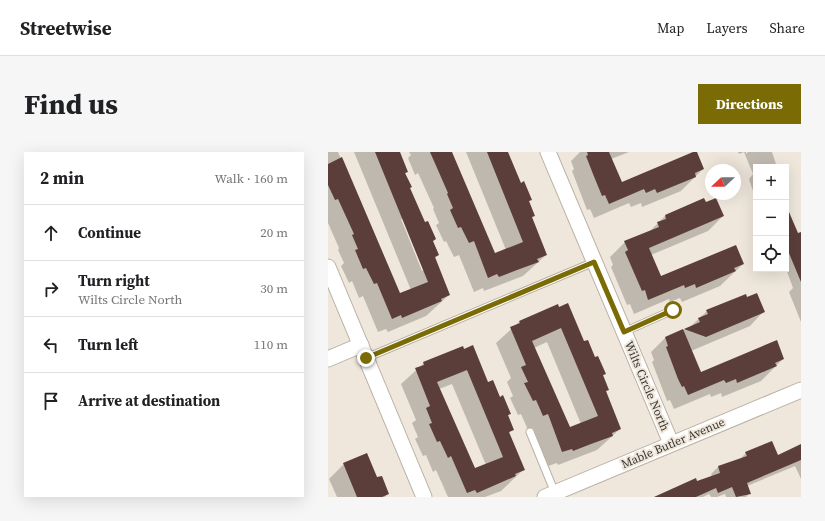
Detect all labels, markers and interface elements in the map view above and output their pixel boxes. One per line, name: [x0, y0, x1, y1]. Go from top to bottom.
text: Streetwise: [20, 15, 112, 41]
text: Map: [657, 18, 684, 38]
text: Layers: [706, 18, 748, 38]
text: Share: [770, 18, 805, 38]
button: Directions: [698, 84, 801, 124]
text: Find us: [24, 85, 118, 123]
north arrow: [705, 164, 741, 200]
map controls: [753, 164, 789, 272]
button: +: [753, 164, 789, 200]
text: 2 min: [40, 166, 84, 190]
text: Walk · 160 m: [215, 170, 288, 187]
button: −: [753, 200, 789, 236]
icon: ahead: [40, 222, 62, 244]
text: Continue: [78, 222, 141, 243]
text: 20 m: [260, 224, 288, 241]
button: locate: [753, 236, 789, 272]
text: Turn right: [78, 270, 150, 291]
icon: right: [40, 278, 62, 300]
text: 30 m: [260, 280, 288, 297]
text: Wilts Circle North: [78, 291, 182, 308]
route start: [664, 301, 682, 319]
icon: left: [40, 334, 62, 356]
text: Turn left: [78, 334, 138, 355]
text: 110 m: [254, 336, 288, 353]
street label: Wilts Circle North: [621, 339, 673, 433]
route end: [357, 349, 375, 367]
icon: arrive: [40, 390, 62, 412]
text: Arrive at destination: [78, 390, 220, 411]
street label: Mable Butler Avenue: [619, 414, 727, 472]

